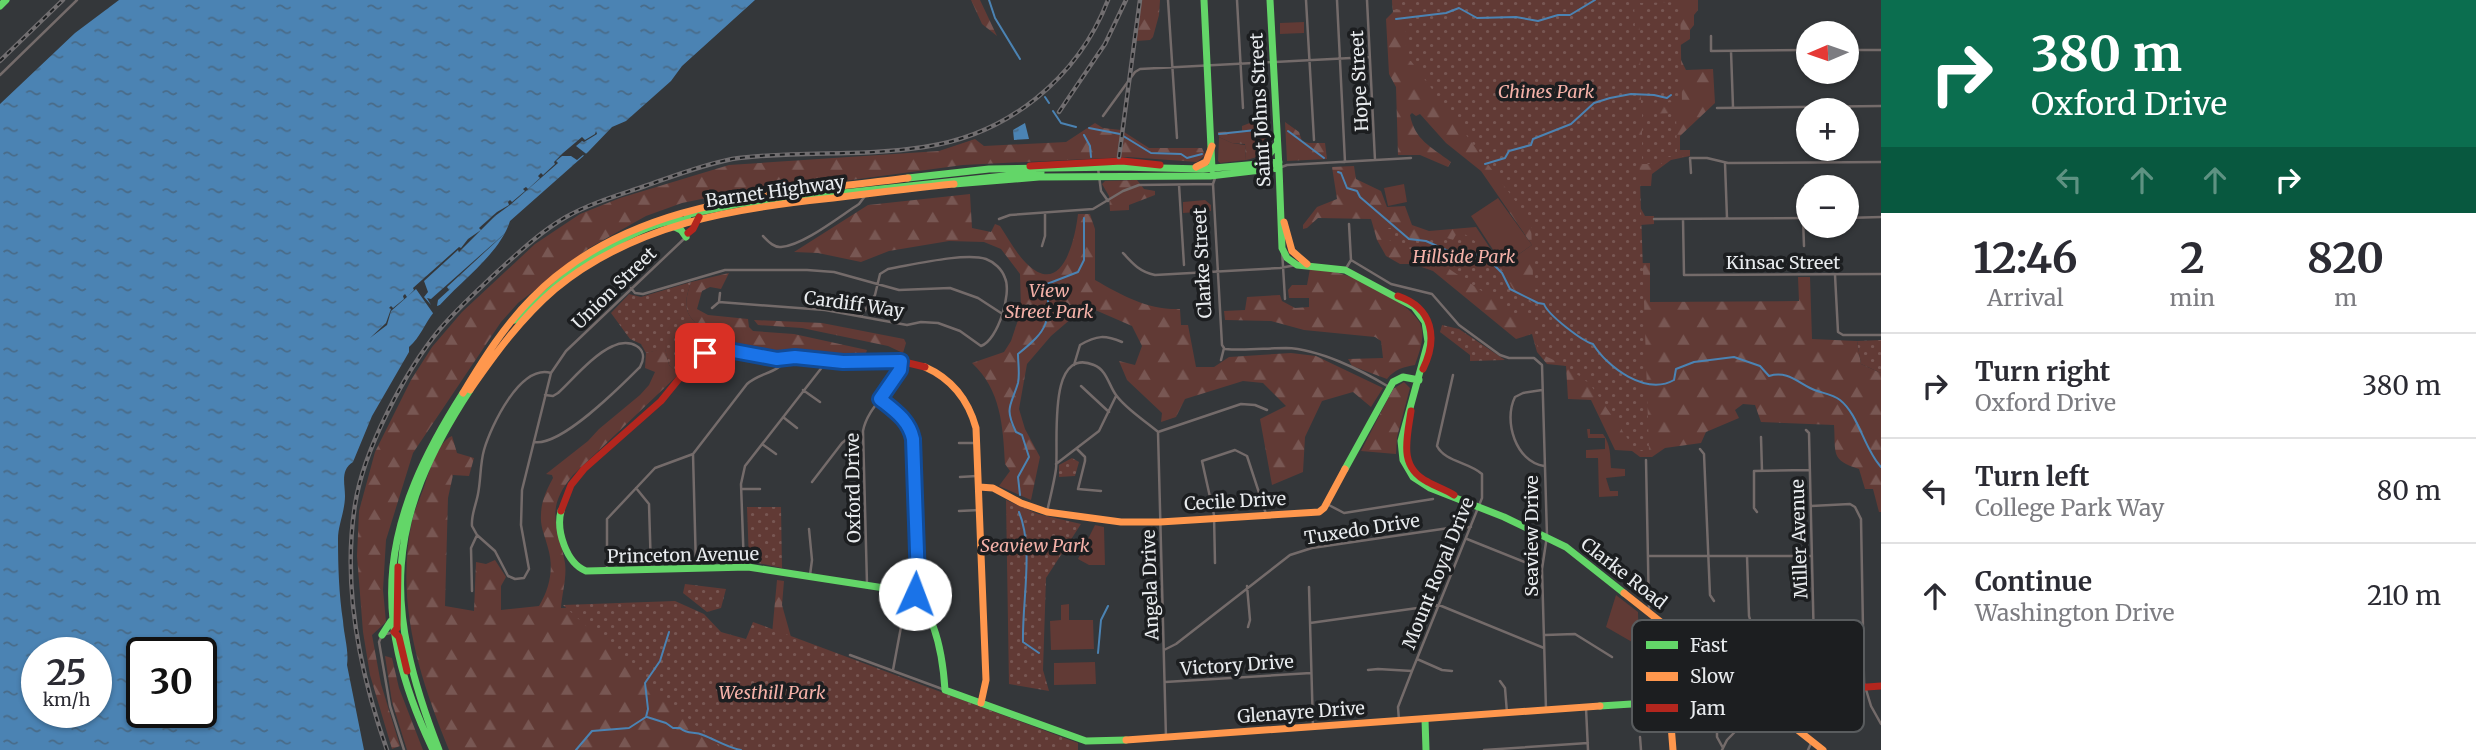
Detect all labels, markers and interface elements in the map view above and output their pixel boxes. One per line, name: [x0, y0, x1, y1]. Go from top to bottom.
north arrow: [1796, 21, 1858, 84]
map controls: [1796, 21, 1859, 238]
text: 380 m: [2031, 23, 2182, 84]
icon: right: [1916, 28, 2007, 119]
street label: Hope Street: [1345, 30, 1373, 132]
street label: Saint Johns Street: [1244, 32, 1276, 188]
park label: Chines Park: [1498, 80, 1595, 103]
text: Oxford Drive: [2031, 84, 2227, 124]
button: +: [1796, 98, 1859, 161]
icon: left: [2050, 161, 2088, 199]
icon: ahead: [2123, 161, 2161, 199]
icon: ahead: [2196, 161, 2234, 199]
icon: right: [2269, 161, 2307, 199]
street label: Barnet Highway: [704, 170, 846, 212]
button: −: [1796, 175, 1859, 238]
street label: Clarke Street: [1188, 207, 1216, 319]
text: 12:46: [1973, 232, 2078, 284]
text: 2: [2180, 232, 2205, 284]
text: 820: [2307, 232, 2384, 284]
street label: Union Street: [567, 242, 661, 334]
park label: Hillside Park: [1412, 245, 1516, 268]
street label: Kinsac Street: [1726, 251, 1840, 274]
park label: View Street Park: [1005, 279, 1093, 323]
text: Arrival: [1987, 283, 2064, 312]
text: min: [2170, 283, 2215, 312]
text: m: [2334, 283, 2357, 312]
street label: Cardiff Way: [802, 286, 906, 322]
pin: [675, 323, 735, 383]
icon: arrive: [686, 334, 724, 372]
text: Turn right: [1975, 355, 2110, 388]
icon: right: [1916, 367, 1954, 405]
text: 380 m: [2362, 369, 2441, 402]
text: Oxford Drive: [1975, 388, 2116, 417]
street label: Oxford Drive: [841, 433, 865, 543]
text: Turn left: [1975, 460, 2089, 493]
icon: left: [1916, 472, 1954, 510]
text: 80 m: [2377, 474, 2441, 507]
street label: Seaview Drive: [1520, 475, 1543, 597]
street label: Miller Avenue: [1785, 479, 1813, 599]
street label: Cecile Drive: [1183, 487, 1287, 515]
text: College Park Way: [1975, 493, 2164, 522]
street label: Mount Royal Drive: [1397, 494, 1479, 652]
street label: Tuxedo Drive: [1303, 509, 1421, 549]
street label: Angela Drive: [1137, 529, 1163, 642]
street label: Clarke Road: [1576, 532, 1672, 614]
park label: Seaview Park: [980, 534, 1090, 557]
street label: Princeton Avenue: [607, 542, 759, 568]
position arrow: [878, 557, 952, 631]
text: Continue: [1975, 565, 2092, 598]
icon: ahead: [1916, 577, 1954, 615]
text: 210 m: [2367, 579, 2441, 612]
text: Washington Drive: [1975, 598, 2174, 627]
legend: [1632, 620, 1864, 732]
text: Fast: [1690, 633, 1728, 657]
speed limit sign: 30: [126, 637, 217, 728]
street label: Victory Drive: [1179, 650, 1294, 681]
text: 25: [46, 651, 87, 695]
text: Slow: [1690, 664, 1735, 688]
park label: Westhill Park: [719, 681, 826, 704]
text: km/h: [43, 688, 90, 711]
street label: Glenayre Drive: [1236, 696, 1366, 728]
text: Jam: [1689, 696, 1726, 720]

